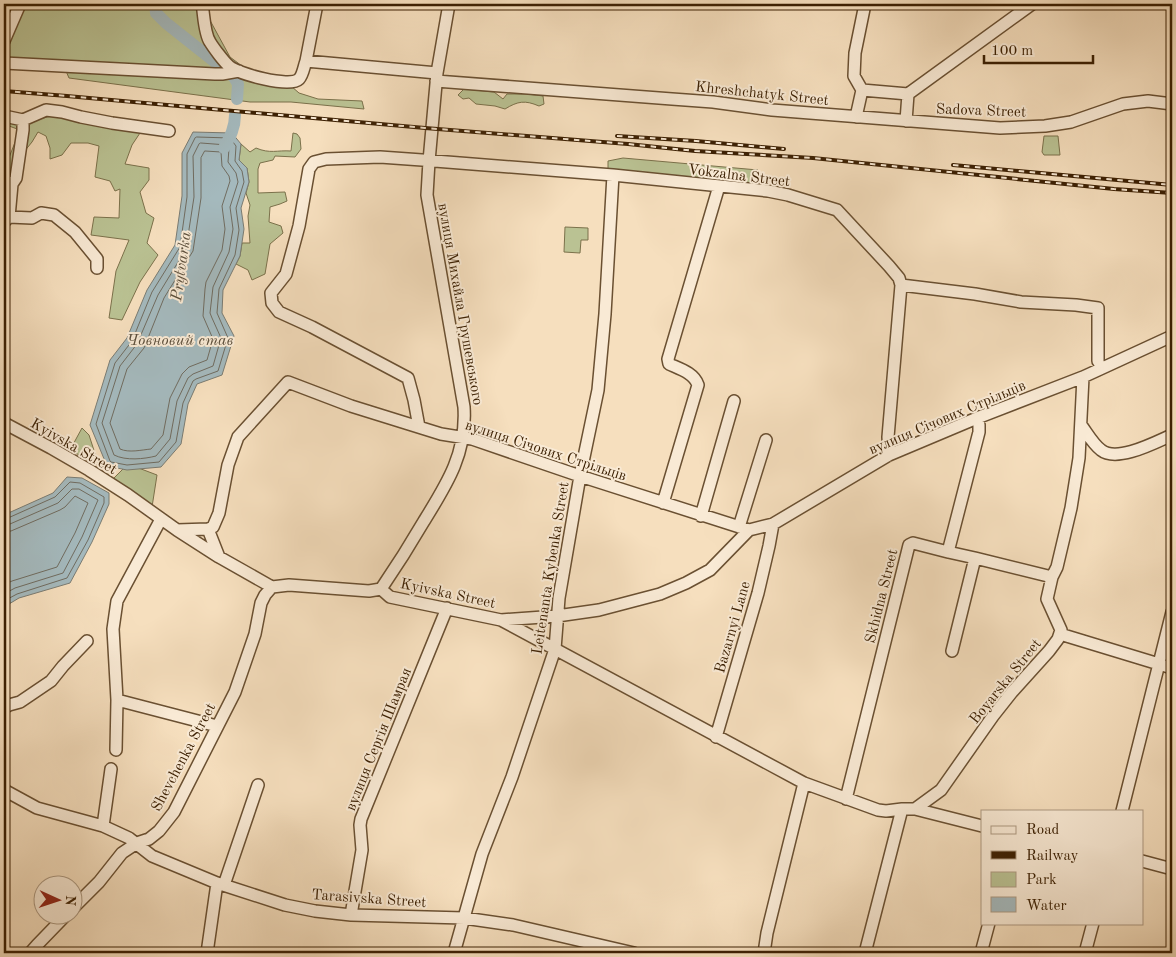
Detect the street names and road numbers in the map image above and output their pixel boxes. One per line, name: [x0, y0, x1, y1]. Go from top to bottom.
street label: Khreshchatyk Street: [694, 80, 829, 109]
street label: Sadova Street: [936, 102, 1026, 121]
street label: Vokzalna Street: [687, 163, 791, 190]
street label: вулиця Михайла Грушевського: [434, 202, 485, 406]
street label: вулиця Січових Стрільців: [867, 379, 1028, 458]
street label: Kyivska Street: [28, 417, 119, 478]
street label: вулиця Січових Стрільців: [463, 418, 628, 485]
street label: Leitenanta Kybenka Street: [530, 481, 573, 656]
street label: Skhidna Street: [863, 548, 901, 645]
street label: Kyivska Street: [399, 577, 497, 612]
street label: Bazarnyi Lane: [713, 580, 754, 675]
street label: Boyarska Street: [967, 637, 1045, 727]
street label: вулиця Сергія Шамрая: [344, 666, 415, 813]
street label: Shevchenka Street: [149, 701, 219, 814]
street label: Tarasivska Street: [311, 888, 427, 911]

